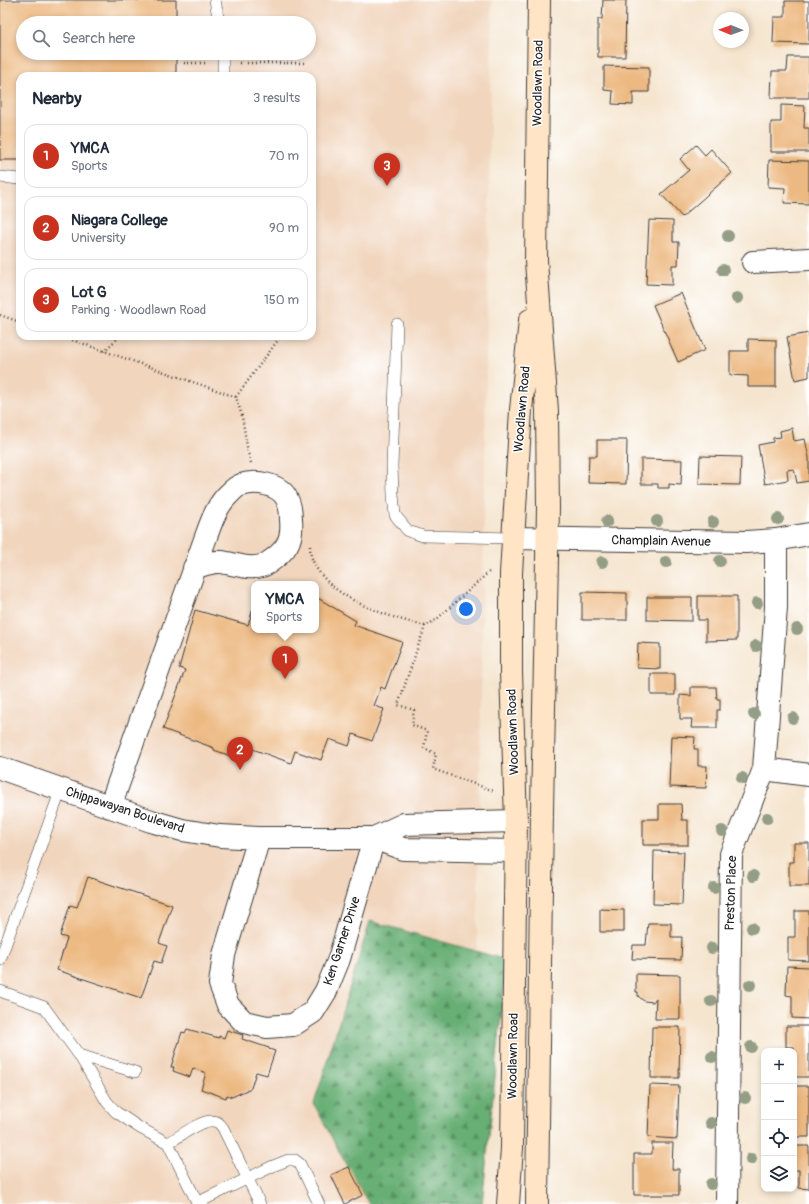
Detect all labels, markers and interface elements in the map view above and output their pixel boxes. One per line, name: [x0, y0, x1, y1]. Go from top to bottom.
north arrow: [713, 12, 749, 48]
search box: [16, 16, 316, 60]
icon: search: [30, 27, 52, 49]
text: Search here: [62, 29, 135, 48]
street label: Woodlawn Road: [529, 40, 547, 126]
text: Nearby: [32, 88, 81, 109]
text: 3 results: [253, 90, 300, 106]
text: YMCA: [71, 139, 110, 158]
text: 1: [43, 148, 49, 164]
text: 70 m: [269, 148, 299, 164]
pin: 3: [374, 153, 400, 186]
text: Sports: [71, 158, 107, 174]
text: Niagara College: [71, 211, 168, 230]
text: 2: [42, 220, 50, 236]
text: 90 m: [269, 220, 299, 236]
text: University: [71, 230, 125, 246]
text: Lot G: [71, 283, 107, 302]
text: 3: [42, 292, 50, 308]
text: 150 m: [264, 292, 299, 308]
text: Parking · Woodlawn Road: [71, 302, 206, 318]
street label: Woodlawn Road: [510, 365, 534, 453]
street label: Champlain Avenue: [611, 532, 711, 550]
popup: [251, 581, 319, 633]
text: YMCA: [266, 590, 304, 609]
your location: [456, 599, 476, 619]
text: Sports: [266, 609, 302, 625]
pin: 1: [272, 646, 298, 679]
street label: Woodlawn Road: [503, 689, 523, 775]
pin: 2: [227, 737, 253, 770]
street label: Chippawayan Boulevard: [64, 783, 186, 837]
street label: Preston Place: [722, 855, 740, 931]
street label: Ken Garner Drive: [320, 894, 364, 987]
street label: Woodlawn Road: [504, 1013, 522, 1099]
map controls: [761, 1048, 797, 1192]
button: +: [761, 1048, 797, 1084]
button: −: [761, 1084, 797, 1120]
button: locate: [761, 1120, 797, 1156]
button: layers: [761, 1156, 797, 1192]

